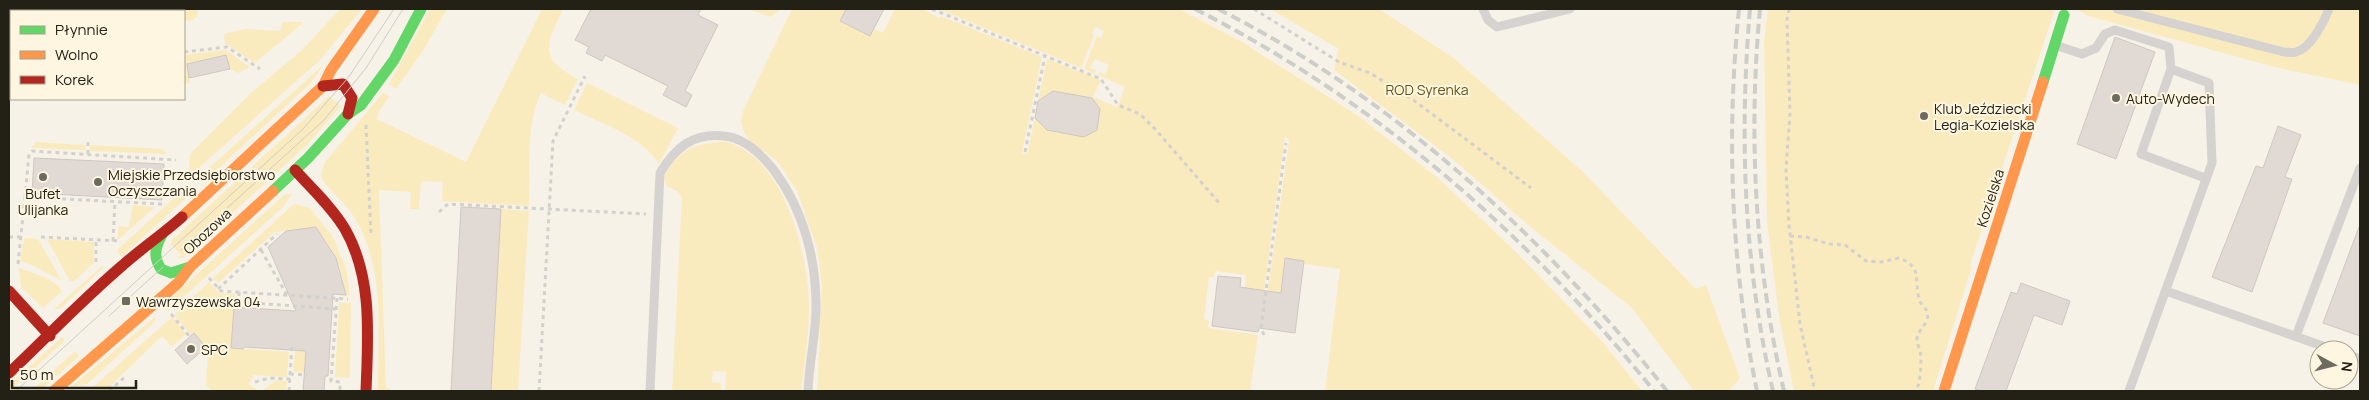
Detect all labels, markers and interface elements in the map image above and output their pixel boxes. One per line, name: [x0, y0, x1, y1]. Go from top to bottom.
legend: [10, 10, 185, 100]
text: Płynnie: [55, 19, 108, 40]
text: Wolno: [55, 44, 98, 65]
text: Korek: [55, 69, 94, 90]
park label: ROD Syrenka: [1386, 80, 1468, 99]
place label: Auto-Wydech: [2126, 89, 2215, 108]
marker: Auto-Wydech: [2110, 92, 2122, 104]
place label: Klub Jeździecki Legia-Kozielska: [1934, 99, 2035, 134]
marker: Klub Jeździecki Legia-Kozielska: [1918, 110, 1930, 122]
place label: Miejskie Przedsiębiorstwo Oczyszczania: [108, 165, 275, 200]
street label: Kozielska: [1972, 167, 2008, 229]
marker: Bufet Ulijanka: [37, 171, 49, 183]
marker: Miejskie Przedsiębiorstwo Oczyszczania: [92, 176, 104, 188]
place label: Bufet Ulijanka: [18, 184, 68, 219]
street label: Obozowa: [179, 204, 235, 258]
place label: Wawrzyszewska 04: [136, 292, 261, 311]
marker: Wawrzyszewska 04: [120, 295, 132, 307]
place label: SPC: [201, 340, 228, 359]
north arrow: [2309, 340, 2359, 390]
marker: SPC: [185, 343, 197, 355]
scale bar: [12, 358, 136, 390]
text: N: [2337, 360, 2357, 373]
text: 50 m: [20, 364, 54, 385]

